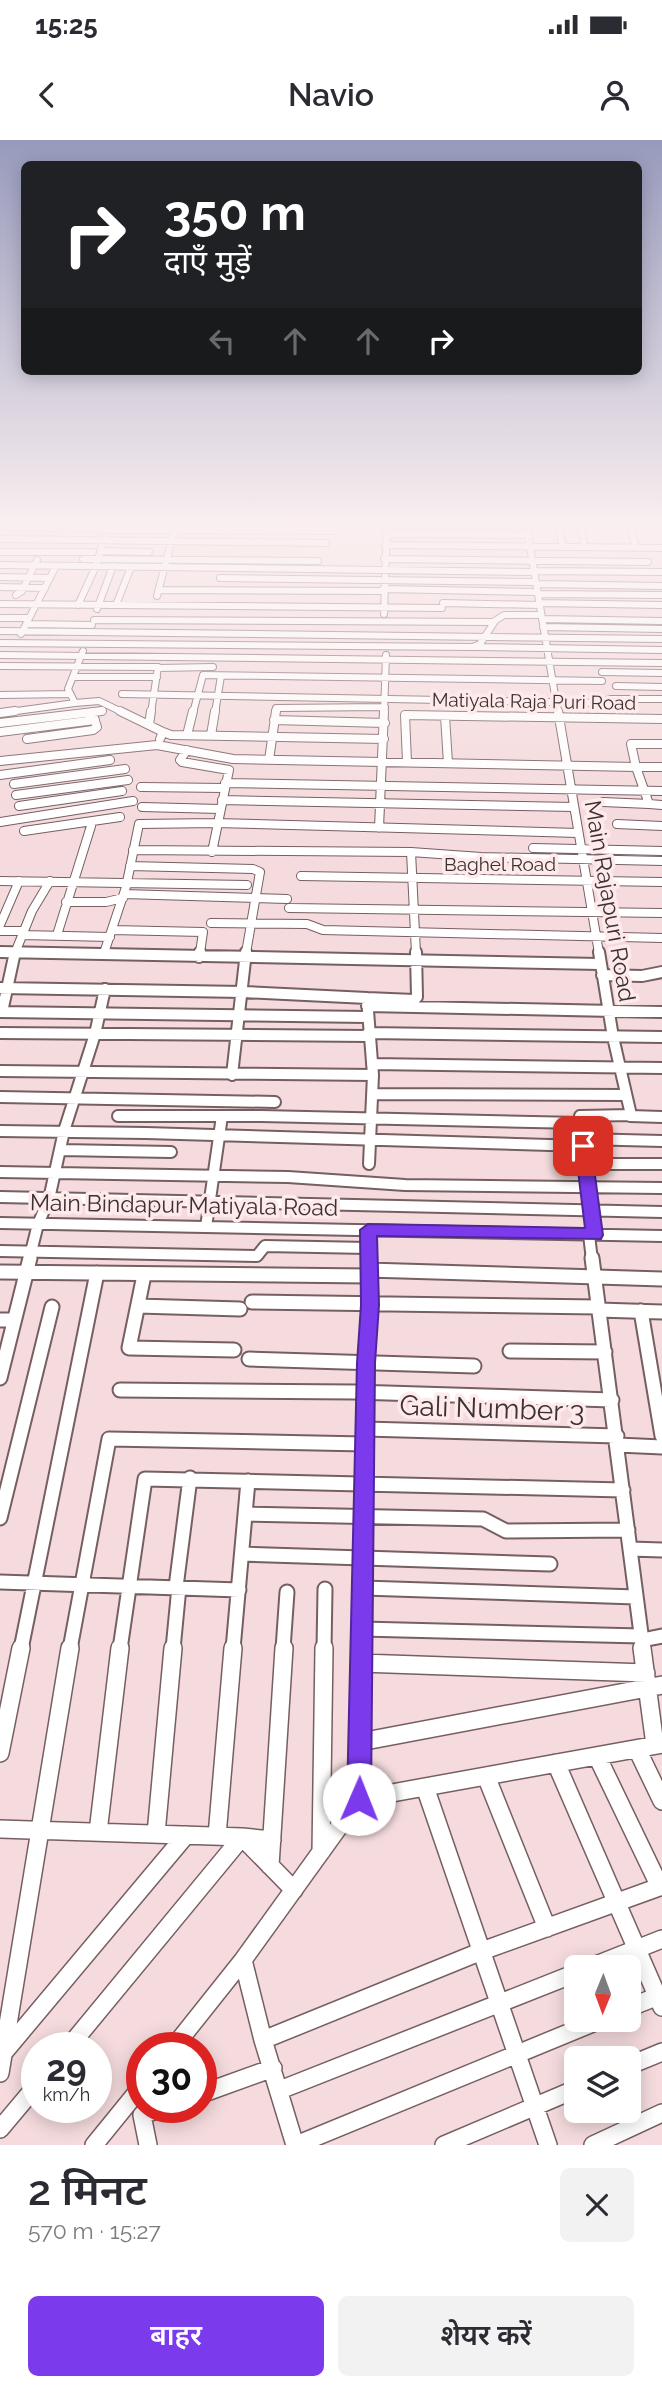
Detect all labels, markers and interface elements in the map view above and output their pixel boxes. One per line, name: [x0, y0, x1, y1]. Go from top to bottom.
text: 15:25: [35, 10, 98, 40]
icon: back: [28, 76, 66, 114]
text: Navio: [288, 76, 374, 113]
icon: person: [596, 76, 634, 114]
text: 350 m: [164, 184, 306, 241]
icon: right: [49, 189, 140, 280]
text: दाएँ मुड़ें: [164, 243, 251, 280]
icon: left: [203, 322, 241, 360]
icon: ahead: [276, 322, 314, 360]
icon: ahead: [349, 322, 387, 360]
icon: right: [422, 322, 460, 360]
street label: Matiyala Raja Puri Road: [432, 688, 636, 714]
street label: Main Rajapuri Road: [579, 798, 641, 1004]
street label: Baghel Road: [444, 853, 556, 875]
pin: [553, 1116, 613, 1176]
icon: arrive: [564, 1127, 602, 1165]
street label: Main Bindapur Matiyala Road: [30, 1188, 338, 1221]
street label: Gali Number 3: [399, 1389, 585, 1428]
position arrow: [322, 1762, 396, 1836]
north arrow: [564, 1955, 640, 2032]
map controls: [564, 1955, 641, 2123]
speed limit sign: 30: [126, 2032, 217, 2123]
button: layers: [564, 2046, 641, 2123]
text: 29: [46, 2048, 87, 2089]
text: km/h: [43, 2084, 90, 2105]
text: 2 मिनट: [28, 2166, 147, 2215]
button: close: [560, 2168, 634, 2242]
text: 570 m · 15:27: [28, 2217, 161, 2244]
button: बाहर: [28, 2296, 324, 2376]
button: शेयर करें: [338, 2296, 634, 2376]

